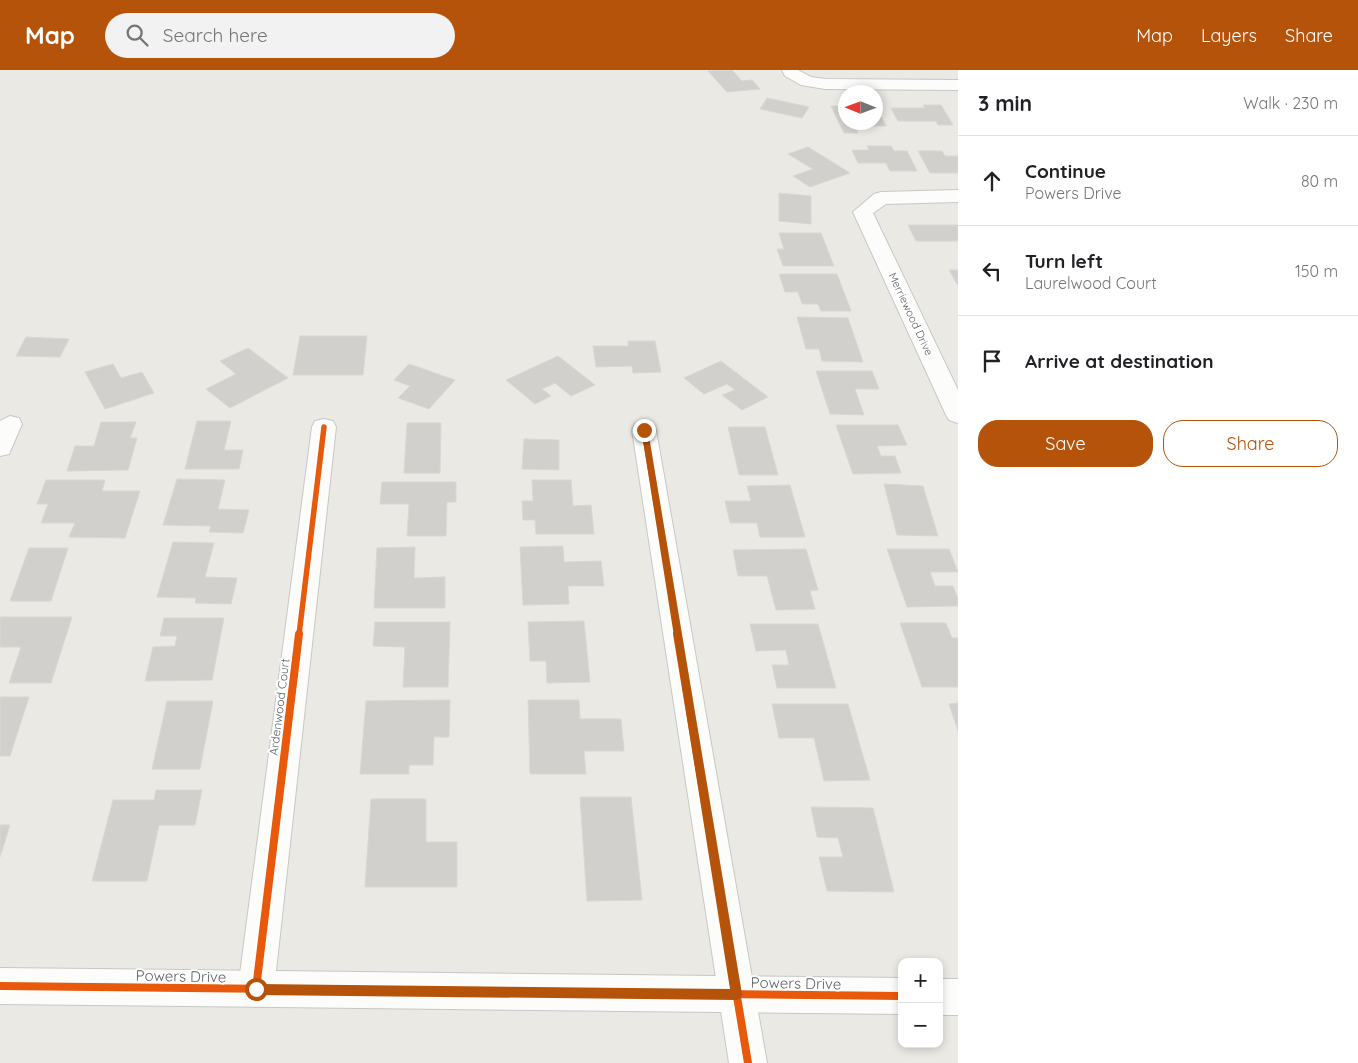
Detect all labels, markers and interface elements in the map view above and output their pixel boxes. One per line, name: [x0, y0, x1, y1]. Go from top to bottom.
search box: [105, 13, 455, 58]
text: Map: [25, 20, 75, 50]
icon: search: [123, 21, 151, 49]
text: Search here: [163, 23, 268, 47]
text: Map: [1136, 24, 1173, 47]
text: Layers: [1201, 24, 1257, 47]
text: Share: [1285, 24, 1333, 47]
north arrow: [838, 85, 883, 130]
text: 3 min: [978, 90, 1032, 116]
text: Walk · 230 m: [1243, 93, 1338, 113]
text: Continue: [1025, 159, 1106, 183]
icon: ahead: [978, 167, 1006, 195]
text: 80 m: [1301, 171, 1338, 191]
text: Powers Drive: [1025, 183, 1122, 203]
text: Turn left: [1025, 249, 1103, 273]
icon: left: [978, 257, 1006, 285]
text: 150 m: [1295, 261, 1338, 281]
street label: Merriewood Drive: [886, 270, 936, 358]
text: Laurelwood Court: [1025, 273, 1157, 293]
icon: arrive: [978, 347, 1006, 375]
text: Arrive at destination: [1025, 349, 1214, 373]
route end: [633, 419, 656, 442]
button: Save: [978, 420, 1153, 467]
button: Share: [1163, 420, 1338, 467]
street label: Ardenwood Court: [266, 658, 292, 756]
map controls: [898, 958, 943, 1048]
button: +: [898, 958, 943, 1003]
street label: Powers Drive: [136, 966, 226, 986]
street label: Powers Drive: [751, 973, 841, 993]
route start: [245, 978, 268, 1001]
button: −: [898, 1003, 943, 1048]

